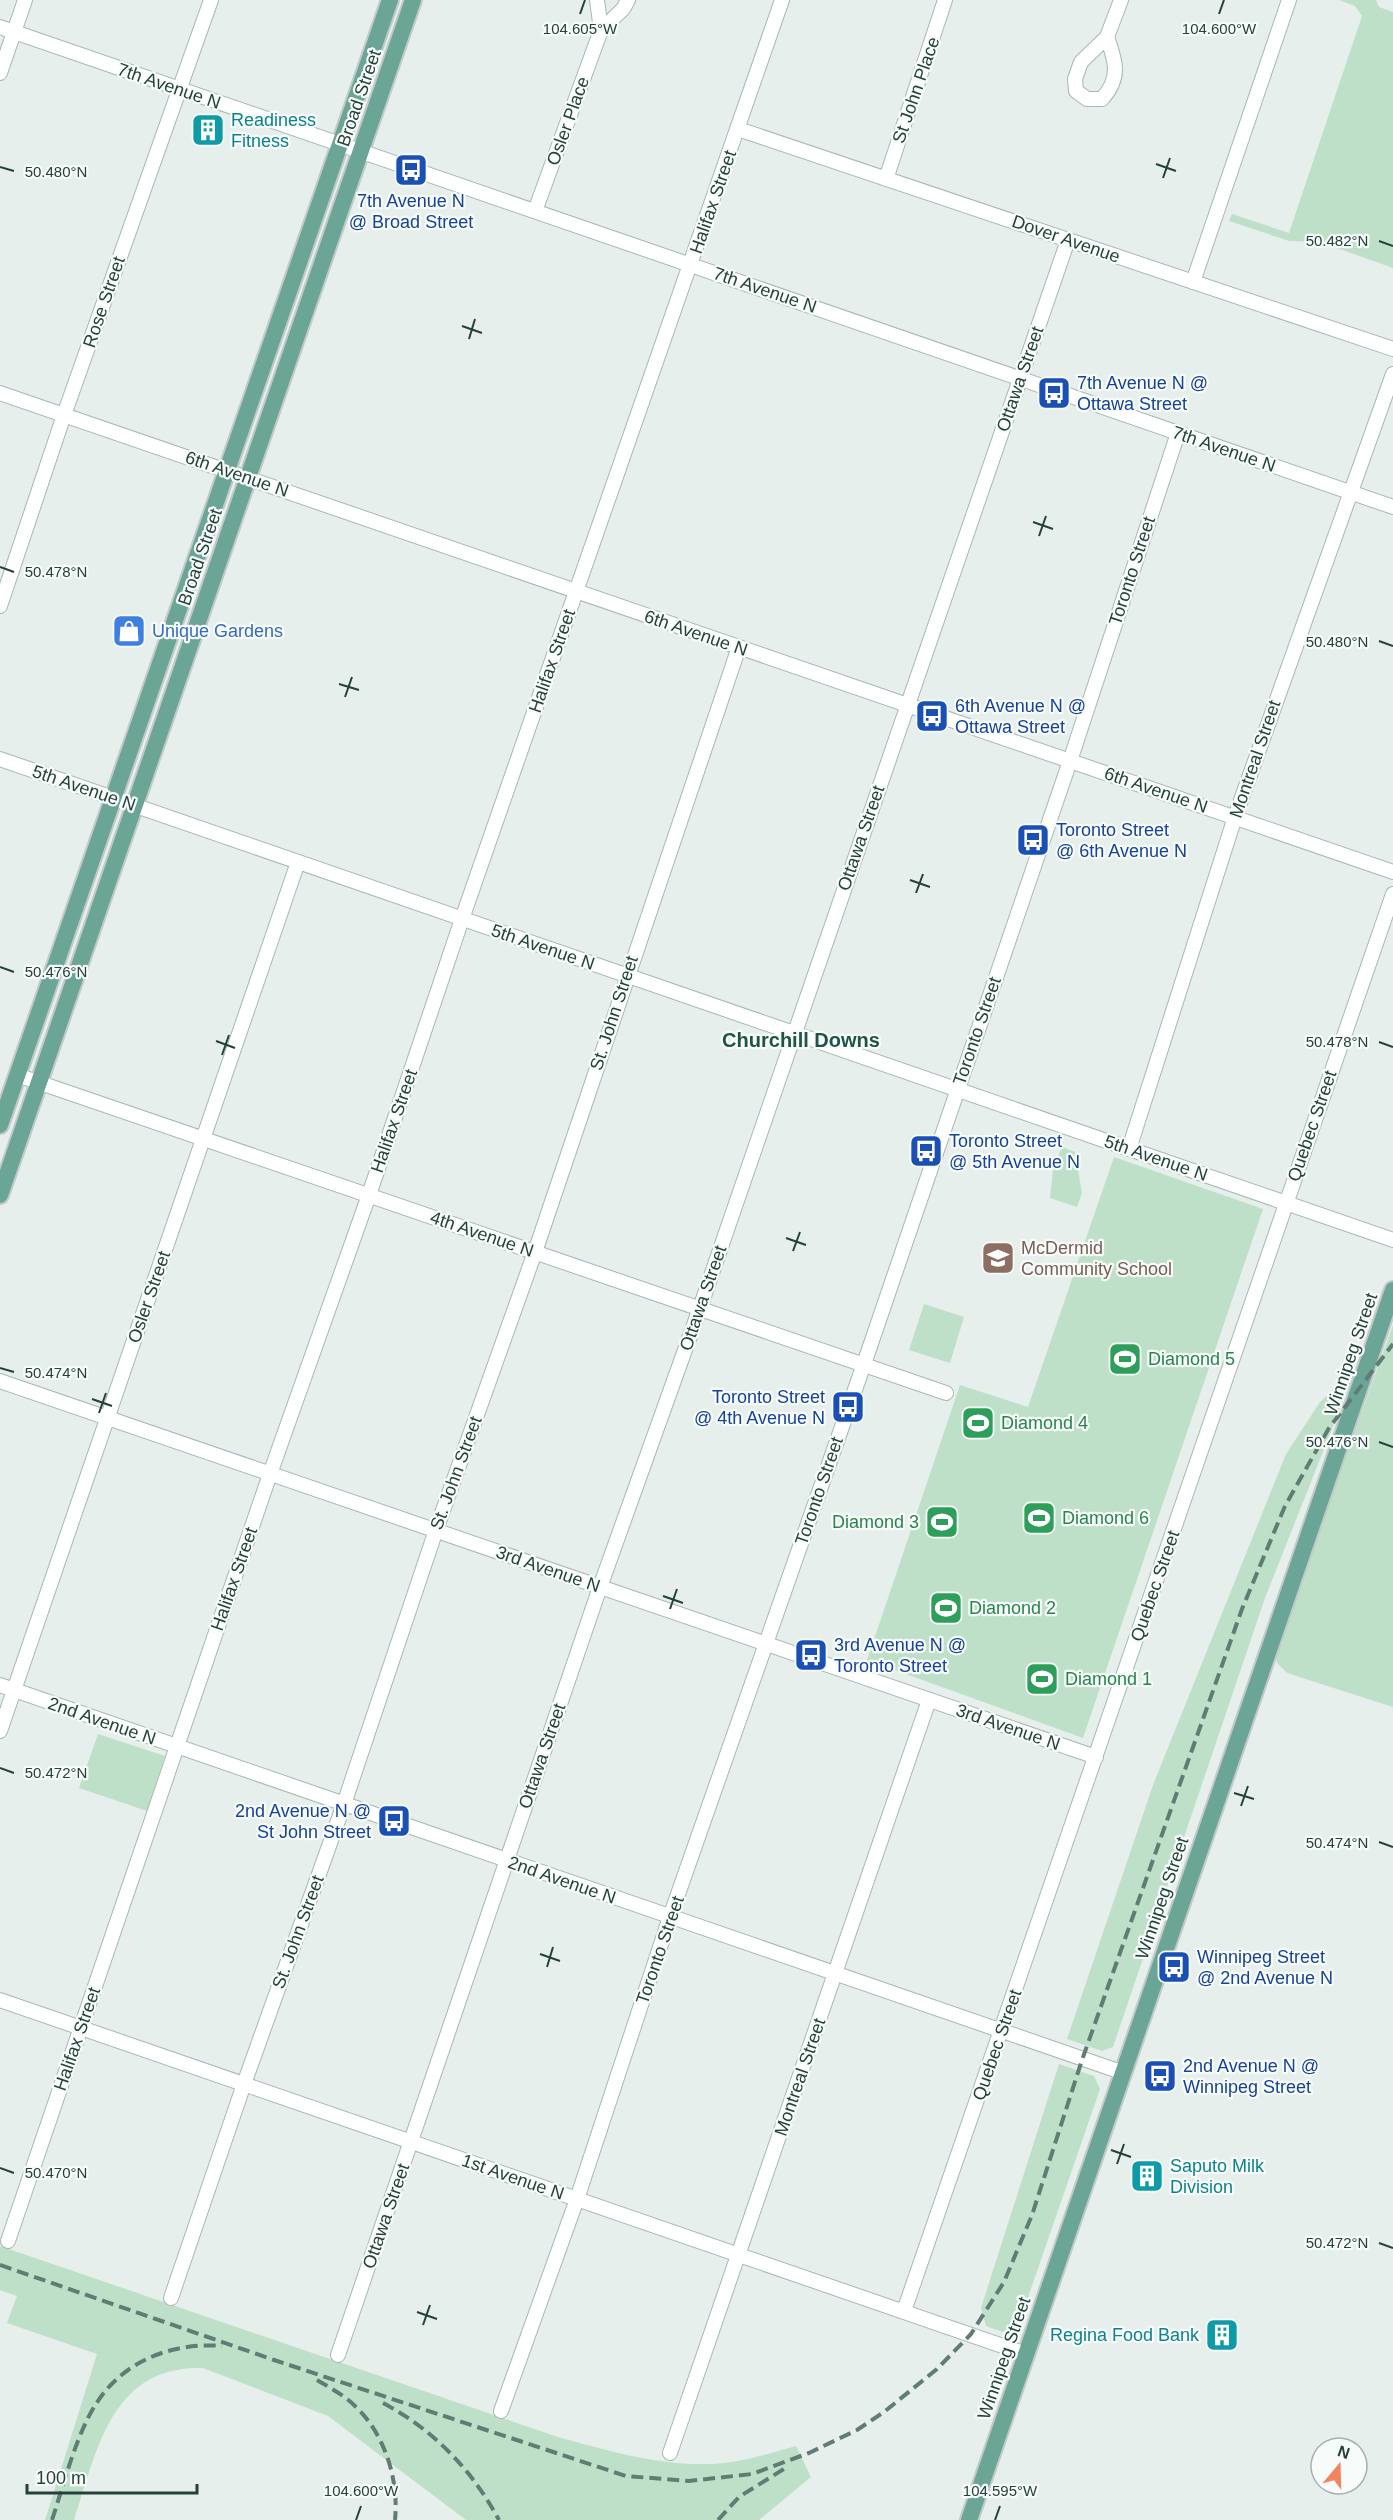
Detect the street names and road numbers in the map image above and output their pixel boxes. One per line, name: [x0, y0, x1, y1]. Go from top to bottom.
street label: St John Place: [888, 34, 944, 146]
street label: Broad Street: [333, 47, 385, 149]
street label: 7th Avenue N: [115, 59, 223, 113]
street label: Osler Place: [543, 74, 593, 168]
street label: Halifax Street: [686, 148, 740, 256]
street label: Dover Avenue: [1009, 211, 1123, 267]
street label: Rose Street: [79, 254, 129, 350]
street label: 7th Avenue N: [711, 263, 819, 317]
street label: Ottawa Street: [993, 324, 1047, 434]
street label: 7th Avenue N: [1170, 422, 1278, 476]
street label: 6th Avenue N: [183, 447, 291, 501]
street label: Broad Street: [174, 506, 226, 608]
street label: Toronto Street: [1105, 514, 1159, 628]
street label: 6th Avenue N: [642, 606, 750, 660]
street label: Halifax Street: [525, 607, 579, 715]
street label: Montreal Street: [1226, 698, 1284, 820]
street label: 5th Avenue N: [30, 761, 138, 815]
street label: 6th Avenue N: [1102, 763, 1210, 817]
street label: Ottawa Street: [834, 783, 888, 893]
street label: 5th Avenue N: [489, 920, 597, 974]
street label: St. John Street: [586, 953, 642, 1073]
street label: Toronto Street: [949, 974, 1005, 1088]
street label: Halifax Street: [367, 1067, 421, 1175]
street label: Quebec Street: [1284, 1068, 1340, 1184]
street label: 5th Avenue N: [1102, 1131, 1210, 1185]
street label: 4th Avenue N: [428, 1207, 536, 1261]
street label: Ottawa Street: [676, 1243, 730, 1353]
street label: Osler Street: [124, 1248, 174, 1346]
street label: Winnipeg Street: [1321, 1290, 1381, 1418]
street label: St. John Street: [426, 1414, 486, 1532]
street label: Toronto Street: [791, 1434, 847, 1548]
street label: Halifax Street: [207, 1525, 261, 1633]
street label: Quebec Street: [1127, 1528, 1183, 1644]
street label: 3rd Avenue N: [493, 1542, 603, 1596]
street label: 2nd Avenue N: [45, 1693, 159, 1749]
street label: 3rd Avenue N: [953, 1700, 1063, 1754]
street label: Ottawa Street: [515, 1701, 569, 1811]
street label: Winnipeg Street: [1132, 1834, 1192, 1962]
street label: 2nd Avenue N: [505, 1852, 619, 1908]
street label: St. John Street: [268, 1873, 328, 1991]
street label: Toronto Street: [632, 1893, 688, 2007]
street label: Halifax Street: [50, 1985, 104, 2093]
street label: Quebec Street: [969, 1987, 1025, 2103]
street label: Montreal Street: [771, 2016, 829, 2138]
street label: 1st Avenue N: [459, 2150, 567, 2204]
street label: Ottawa Street: [359, 2161, 413, 2271]
street label: Winnipeg Street: [974, 2294, 1034, 2422]

